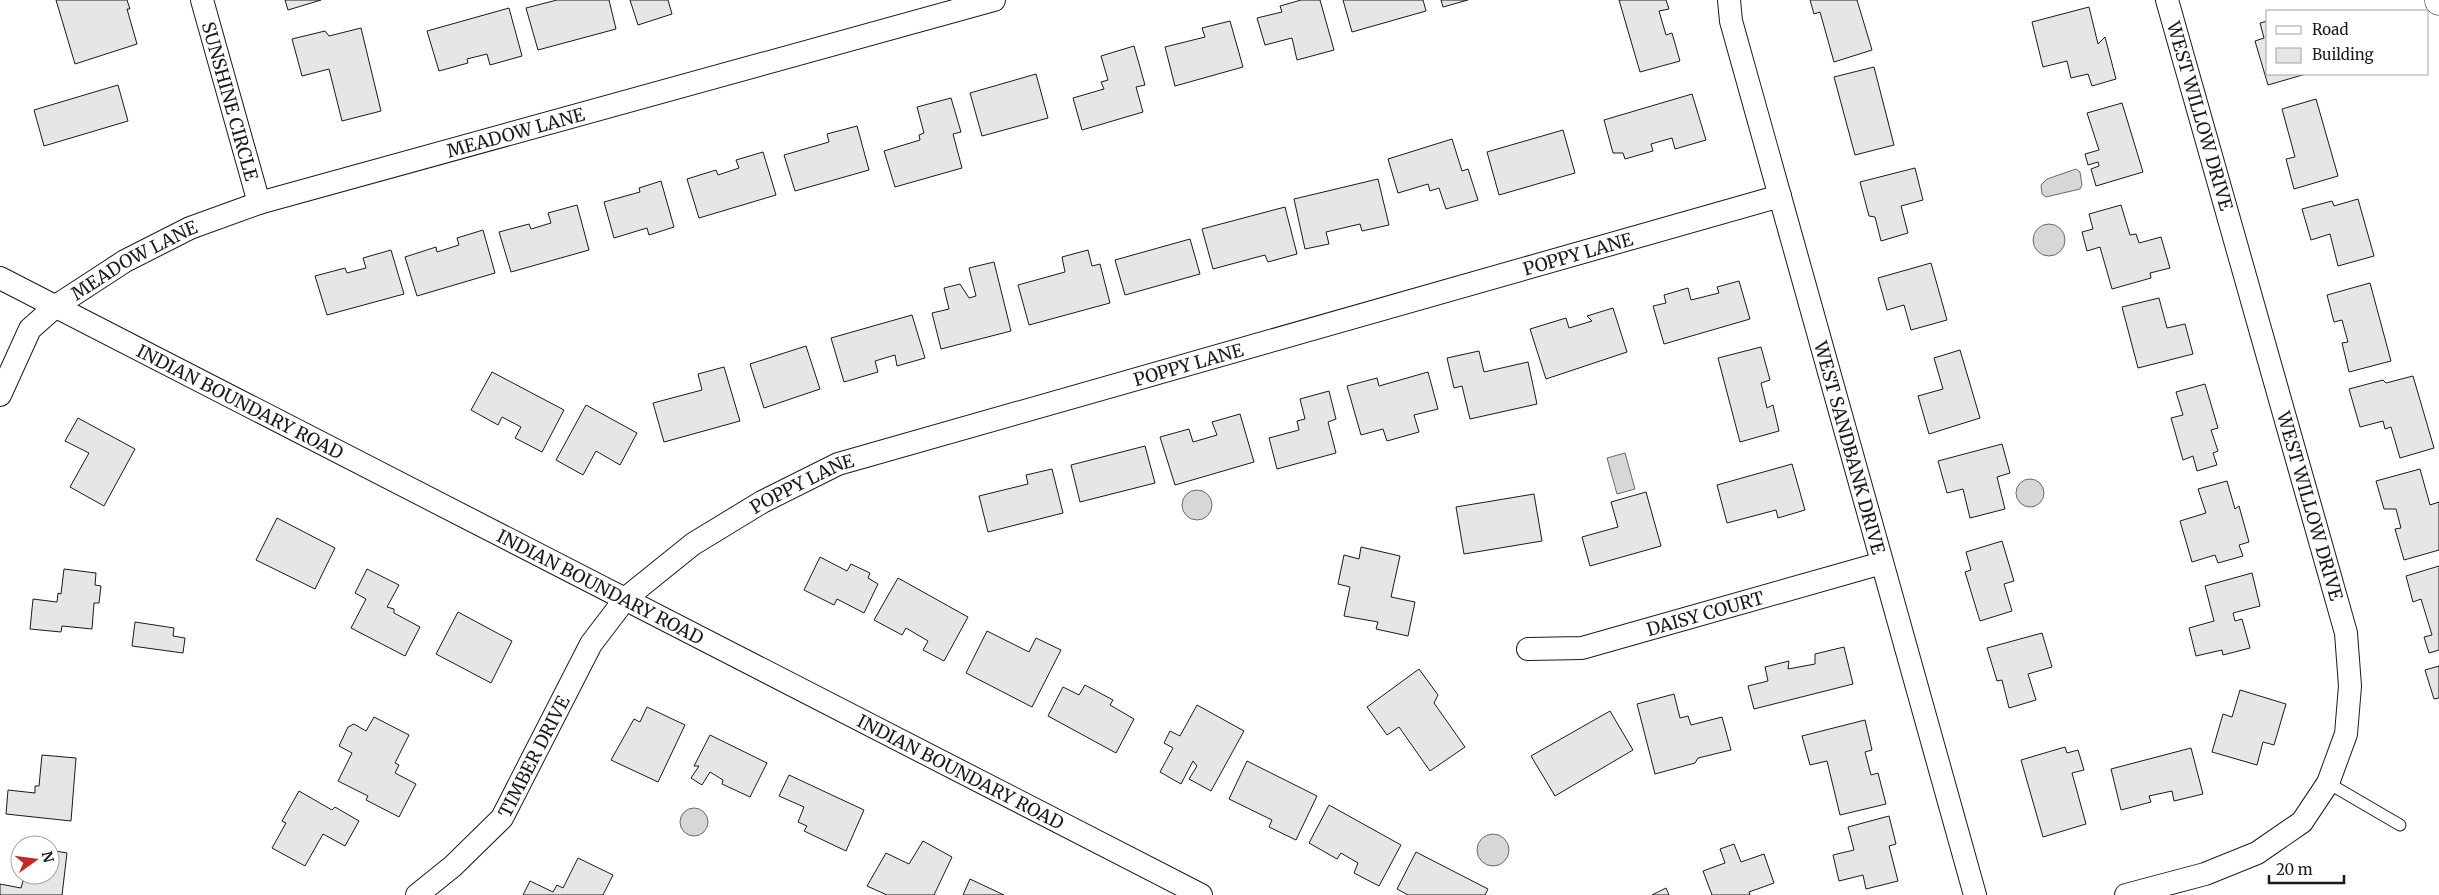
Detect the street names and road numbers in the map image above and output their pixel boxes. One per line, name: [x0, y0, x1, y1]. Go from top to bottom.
street label: WEST WILLOW DRIVE: [2162, 18, 2238, 214]
street label: SUNSHINE CIRCLE: [197, 19, 264, 184]
street label: MEADOW LANE: [444, 102, 587, 162]
street label: MEADOW LANE: [66, 215, 200, 305]
street label: POPPY LANE: [1520, 227, 1636, 280]
street label: POPPY LANE: [1131, 338, 1246, 391]
street label: WEST SANDBANK DRIVE: [1809, 338, 1891, 557]
street label: INDIAN BOUNDARY ROAD: [133, 339, 347, 464]
street label: WEST WILLOW DRIVE: [2272, 408, 2348, 604]
street label: POPPY LANE: [745, 448, 857, 518]
street label: INDIAN BOUNDARY ROAD: [493, 524, 708, 649]
street label: DAISY COURT: [1644, 585, 1767, 641]
street label: TIMBER DRIVE: [493, 691, 574, 821]
street label: INDIAN BOUNDARY ROAD: [853, 709, 1068, 834]

